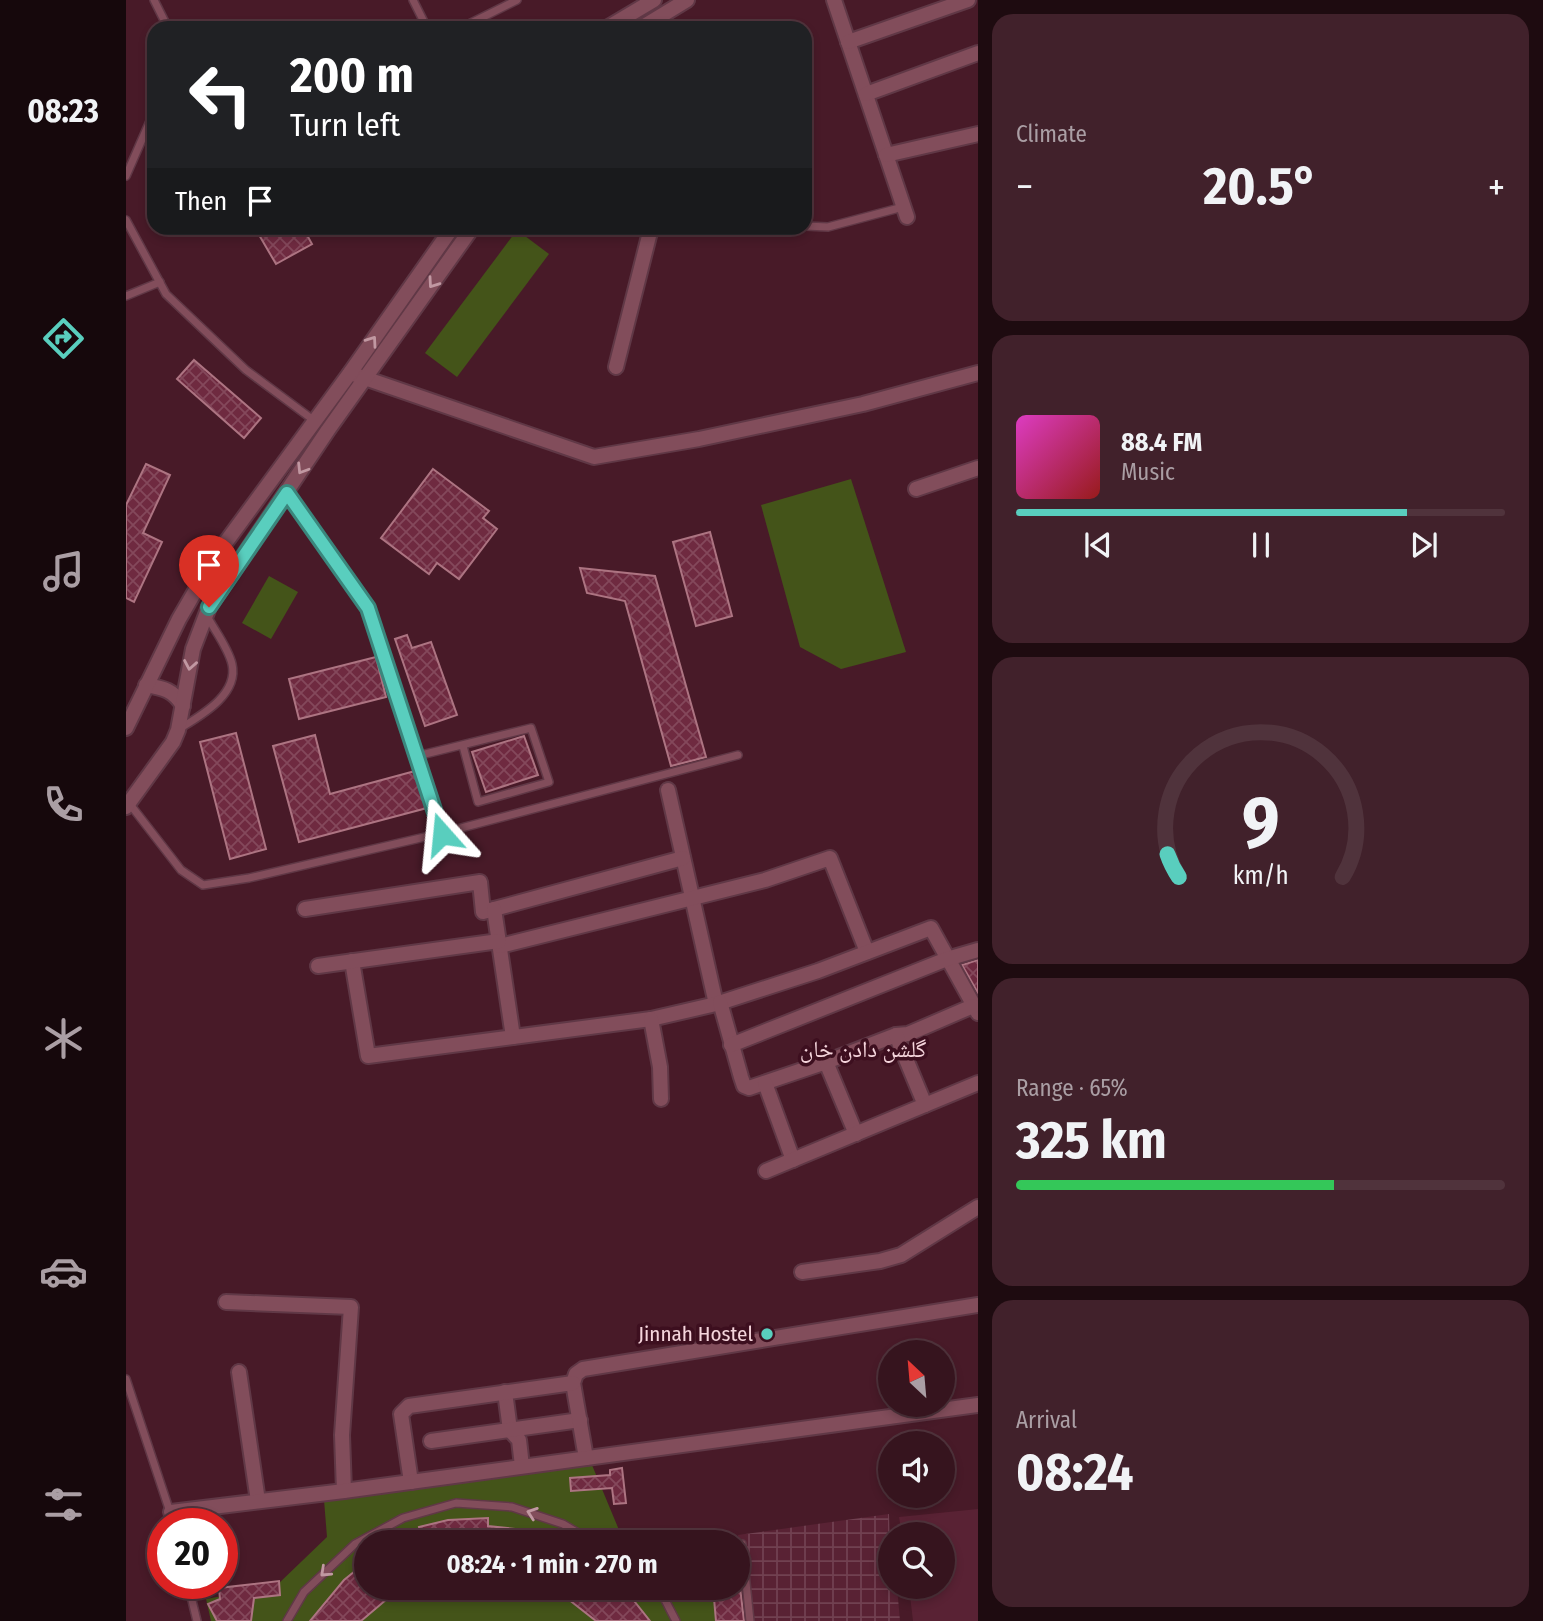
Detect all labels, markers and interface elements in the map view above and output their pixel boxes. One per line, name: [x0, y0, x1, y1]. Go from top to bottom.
text: 200 m: [290, 46, 414, 105]
icon: left: [175, 49, 266, 140]
text: 08:23: [27, 92, 99, 130]
text: Turn left: [290, 106, 400, 144]
text: Climate: [1016, 120, 1087, 148]
text: 20.5°: [1203, 155, 1318, 218]
text: −: [1016, 164, 1033, 210]
text: +: [1488, 164, 1505, 210]
icon: arrive: [241, 182, 279, 220]
text: Then: [175, 186, 227, 217]
one-way arrow: [429, 275, 441, 288]
icon: directions: [39, 314, 88, 363]
one-way arrow: [364, 336, 376, 349]
text: 88.4 FM: [1121, 427, 1202, 458]
text: Music: [1121, 458, 1175, 486]
one-way arrow: [297, 462, 310, 475]
icon: previous: [1079, 526, 1117, 564]
icon: pause: [1242, 526, 1280, 564]
icon: next: [1405, 526, 1443, 564]
pin: [179, 535, 239, 607]
icon: arrive: [190, 546, 228, 584]
icon: music: [39, 547, 88, 596]
one-way arrow: [183, 659, 198, 671]
text: 9: [1242, 779, 1279, 866]
icon: phone: [39, 780, 88, 829]
position arrow: [405, 797, 479, 871]
text: km/h: [1233, 860, 1288, 890]
icon: climate: [39, 1014, 88, 1063]
district label: گلشن دادن خان: [800, 1035, 927, 1063]
text: Range · 65%: [1016, 1074, 1128, 1102]
text: 325 km: [1016, 1109, 1167, 1172]
icon: car: [39, 1247, 88, 1296]
place label: Jinnah Hostel: [638, 1321, 753, 1347]
marker: Jinnah Hostel: [759, 1326, 775, 1342]
north arrow: [878, 1340, 956, 1418]
map controls: [878, 1340, 955, 1599]
text: Arrival: [1016, 1406, 1077, 1434]
button: sound: [878, 1431, 955, 1508]
text: 08:24: [1016, 1441, 1134, 1504]
icon: filters: [39, 1480, 88, 1529]
one-way arrow: [526, 1507, 538, 1522]
speed limit sign: 20: [147, 1508, 238, 1599]
button: search: [878, 1522, 955, 1599]
text: 08:24 · 1 min · 270 m: [446, 1549, 658, 1580]
one-way arrow: [320, 1564, 333, 1577]

